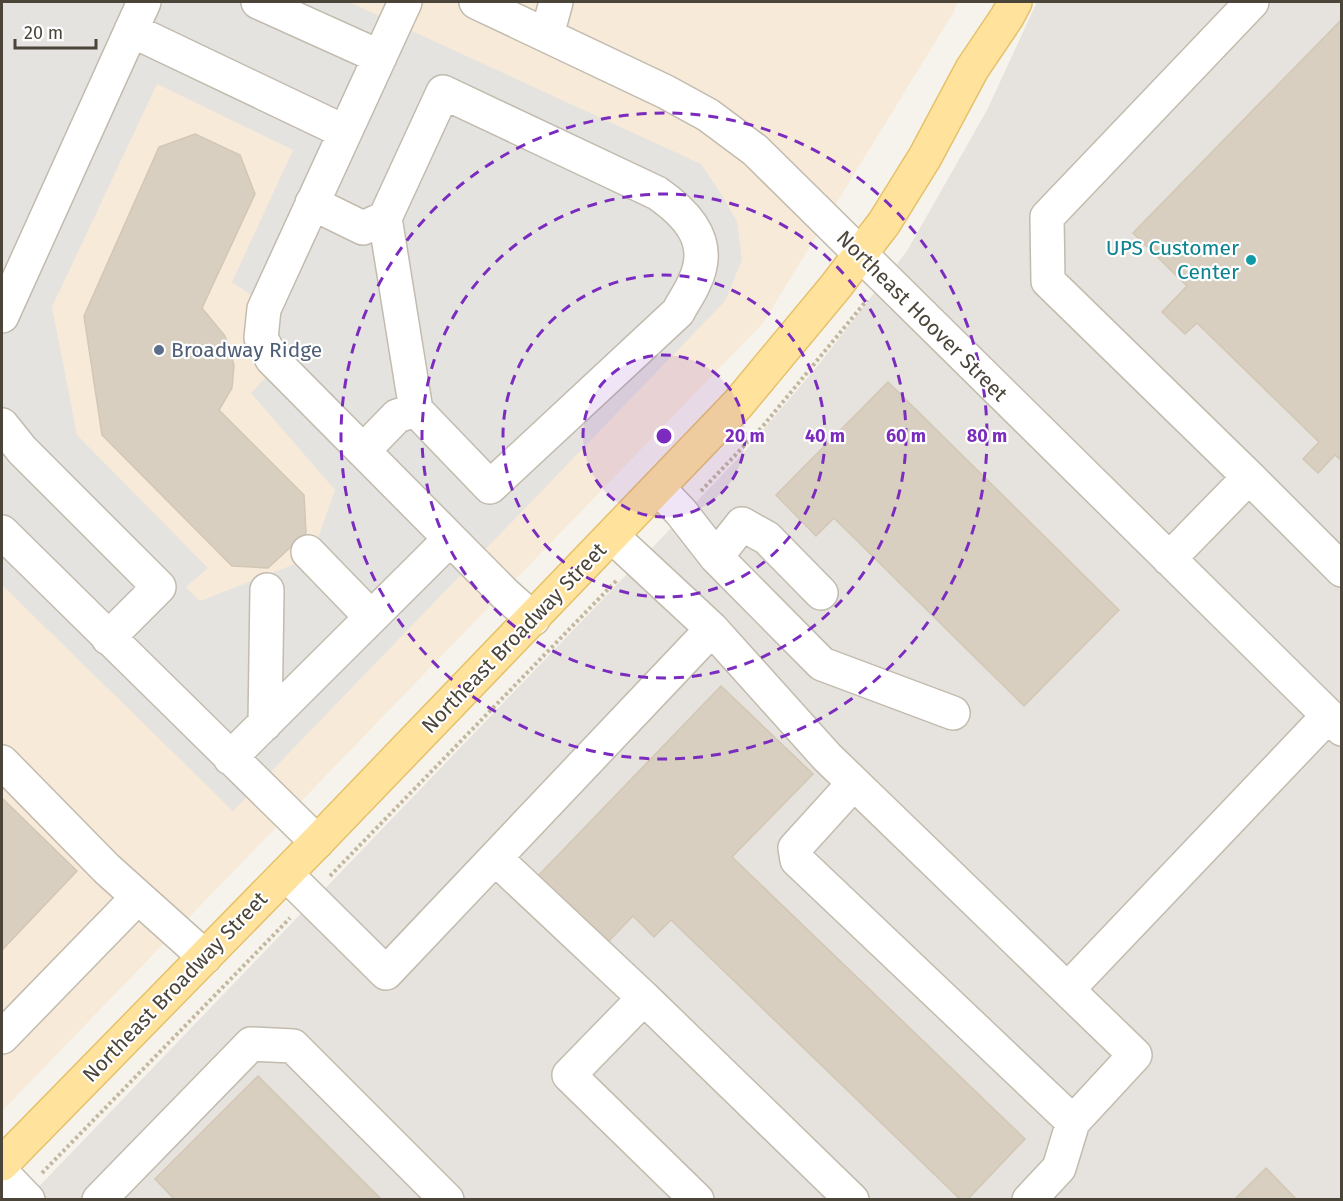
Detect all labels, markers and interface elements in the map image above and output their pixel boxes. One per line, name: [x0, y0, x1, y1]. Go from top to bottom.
scale bar: [15, 12, 96, 50]
text: 20 m: [24, 22, 63, 44]
street label: Northeast Hoover Street: [831, 225, 1013, 407]
place label: UPS Customer Center: [1106, 235, 1239, 285]
marker: UPS Customer Center: [1244, 253, 1258, 267]
place label: Broadway Ridge: [171, 337, 322, 363]
marker: Broadway Ridge: [152, 343, 166, 357]
text: 20 m: [725, 425, 765, 447]
text: 40 m: [805, 425, 845, 447]
text: 60 m: [886, 425, 926, 447]
text: 80 m: [967, 425, 1007, 447]
centre of rings: [654, 426, 674, 446]
street label: Northeast Broadway Street: [416, 537, 612, 739]
street label: Northeast Broadway Street: [77, 886, 273, 1088]

